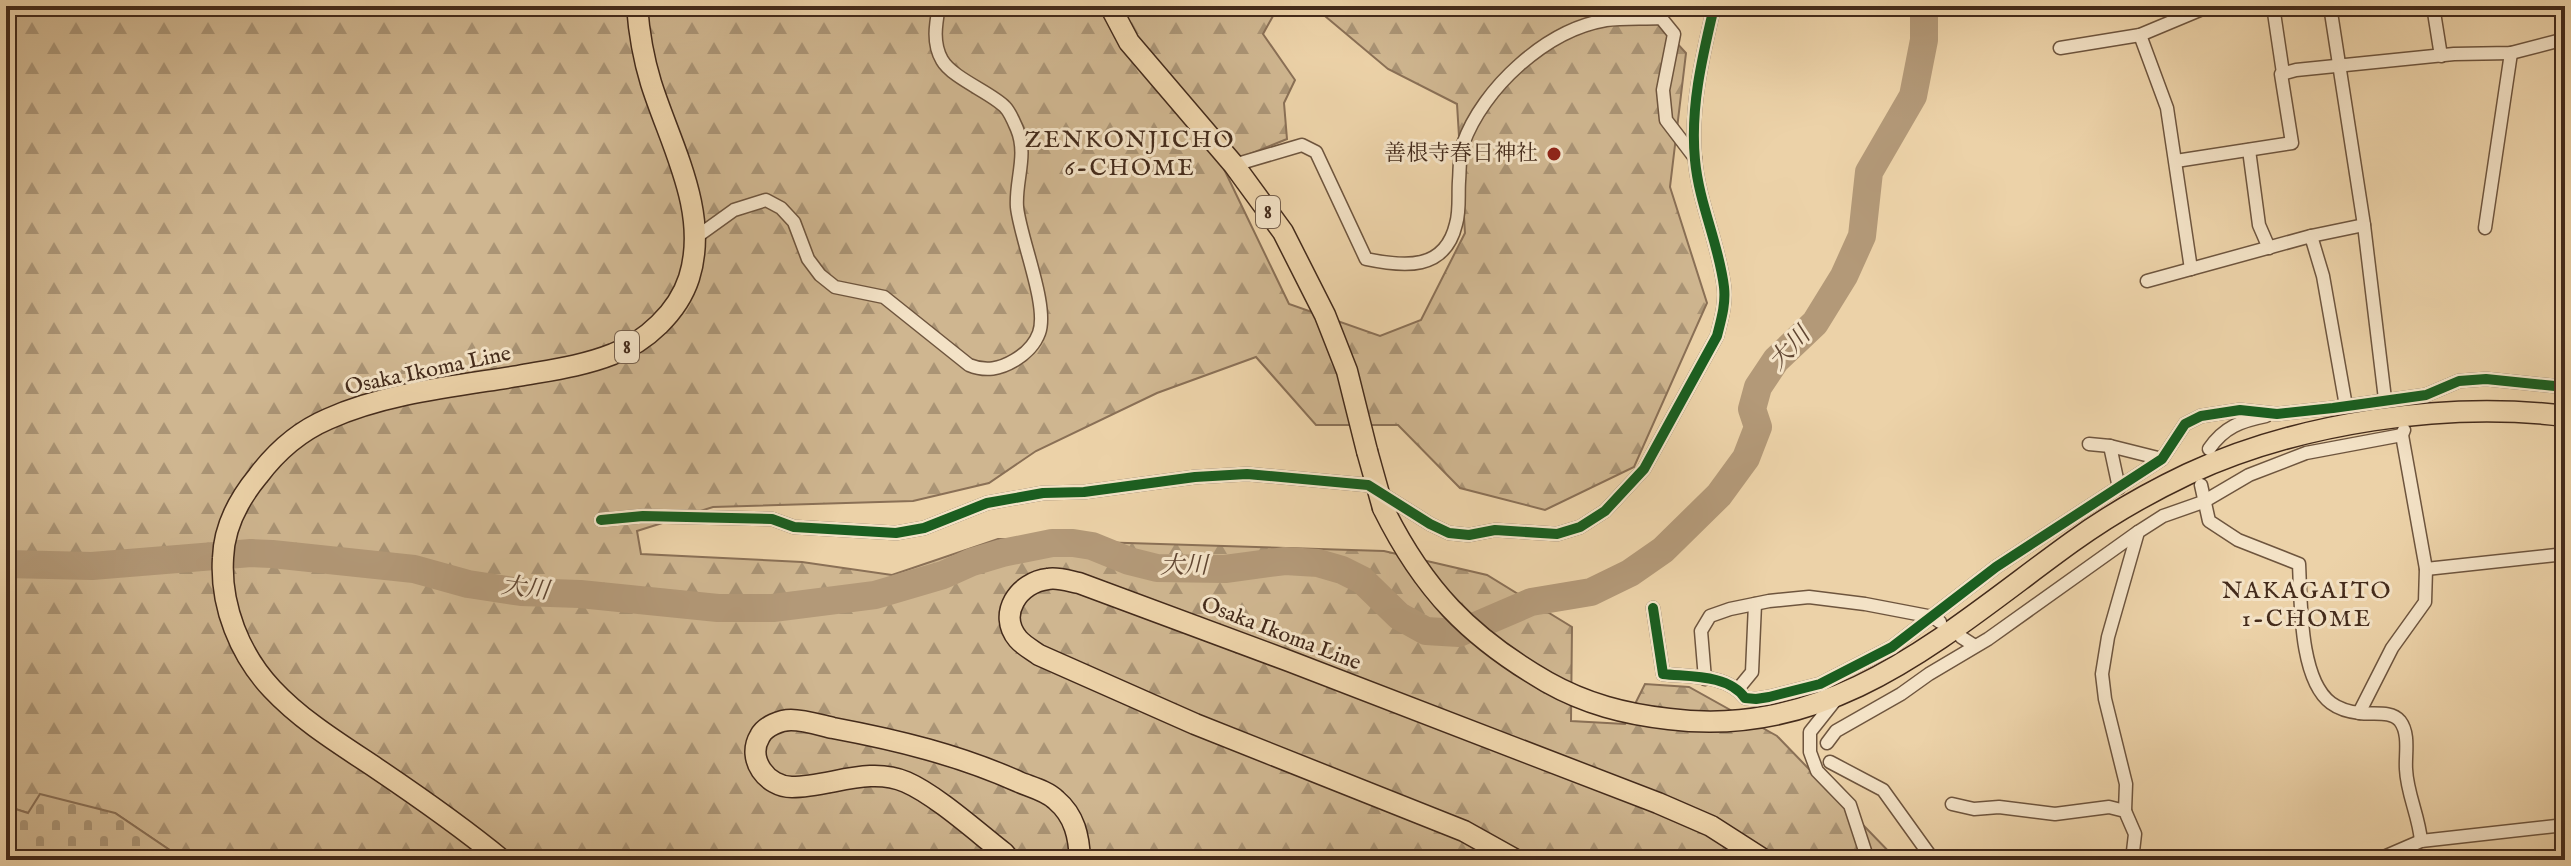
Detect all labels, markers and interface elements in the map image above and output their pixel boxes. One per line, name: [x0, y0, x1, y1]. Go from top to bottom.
district label: ZENKONJICHO 6-CHOME: [1025, 125, 1235, 184]
place label: 善根寺春日神社: [1384, 140, 1538, 168]
marker: 善根寺春日神社: [1545, 145, 1563, 163]
road number: 8: [1256, 196, 1280, 228]
water label: 大川: [1762, 319, 1820, 377]
road number: 8: [615, 331, 639, 363]
street label: Osaka Ikoma Line: [342, 340, 514, 402]
water label: 大川: [1160, 551, 1211, 582]
water label: 大川: [499, 571, 554, 608]
district label: NAKAGAITO 1-CHOME: [2222, 576, 2392, 635]
street label: Osaka Ikoma Line: [1197, 591, 1365, 677]

